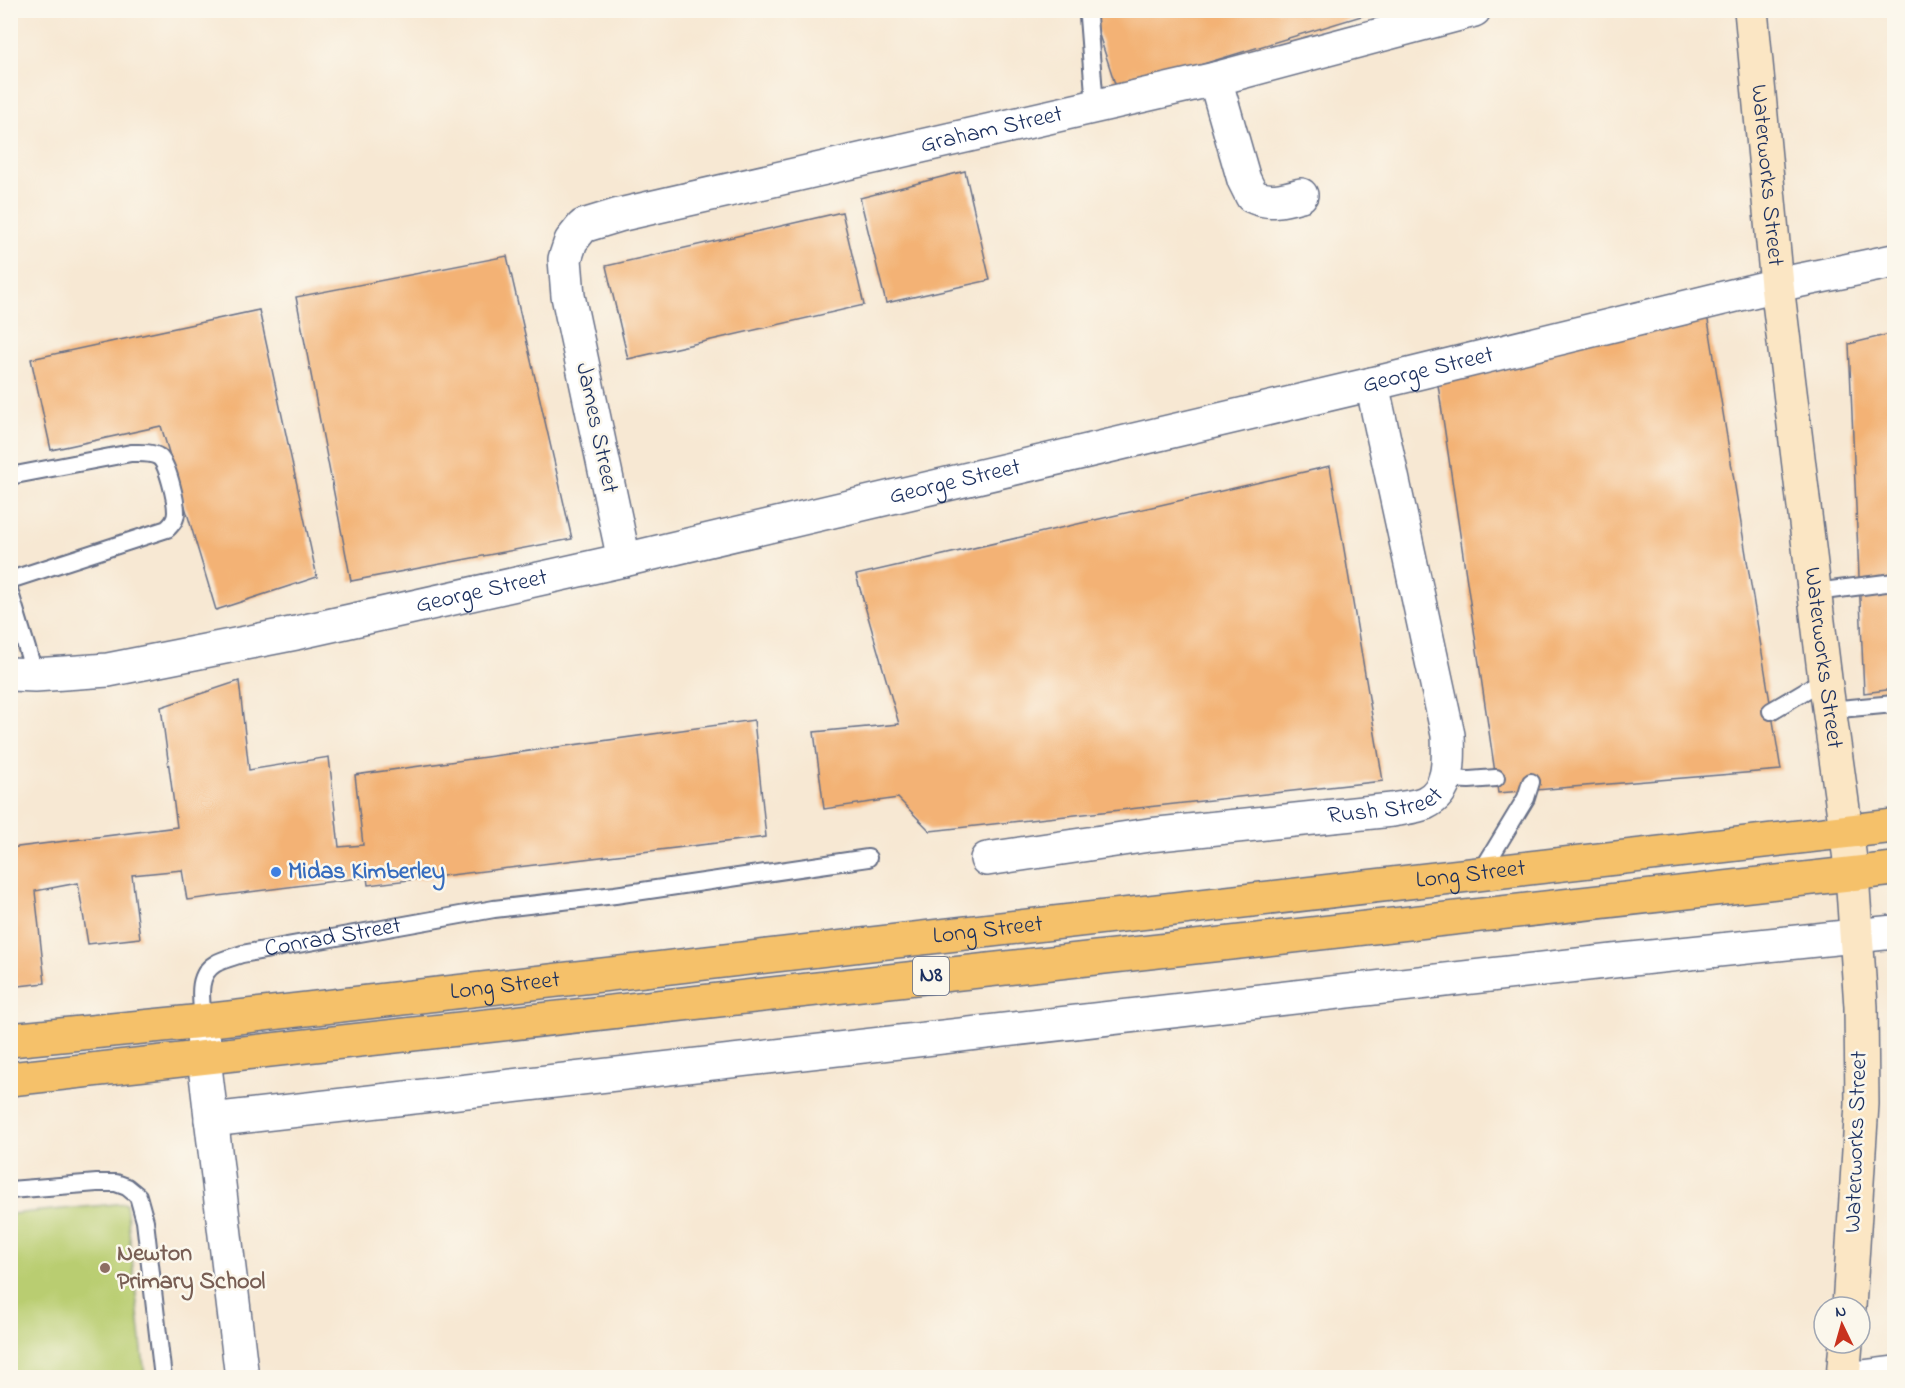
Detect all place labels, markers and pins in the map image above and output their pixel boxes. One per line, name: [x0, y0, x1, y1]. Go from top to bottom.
place label: Midas Kimberley: [288, 855, 445, 891]
marker: Midas Kimberley: [269, 865, 283, 879]
place label: Newton Primary School: [117, 1237, 265, 1301]
marker: Newton Primary School: [98, 1261, 112, 1275]

